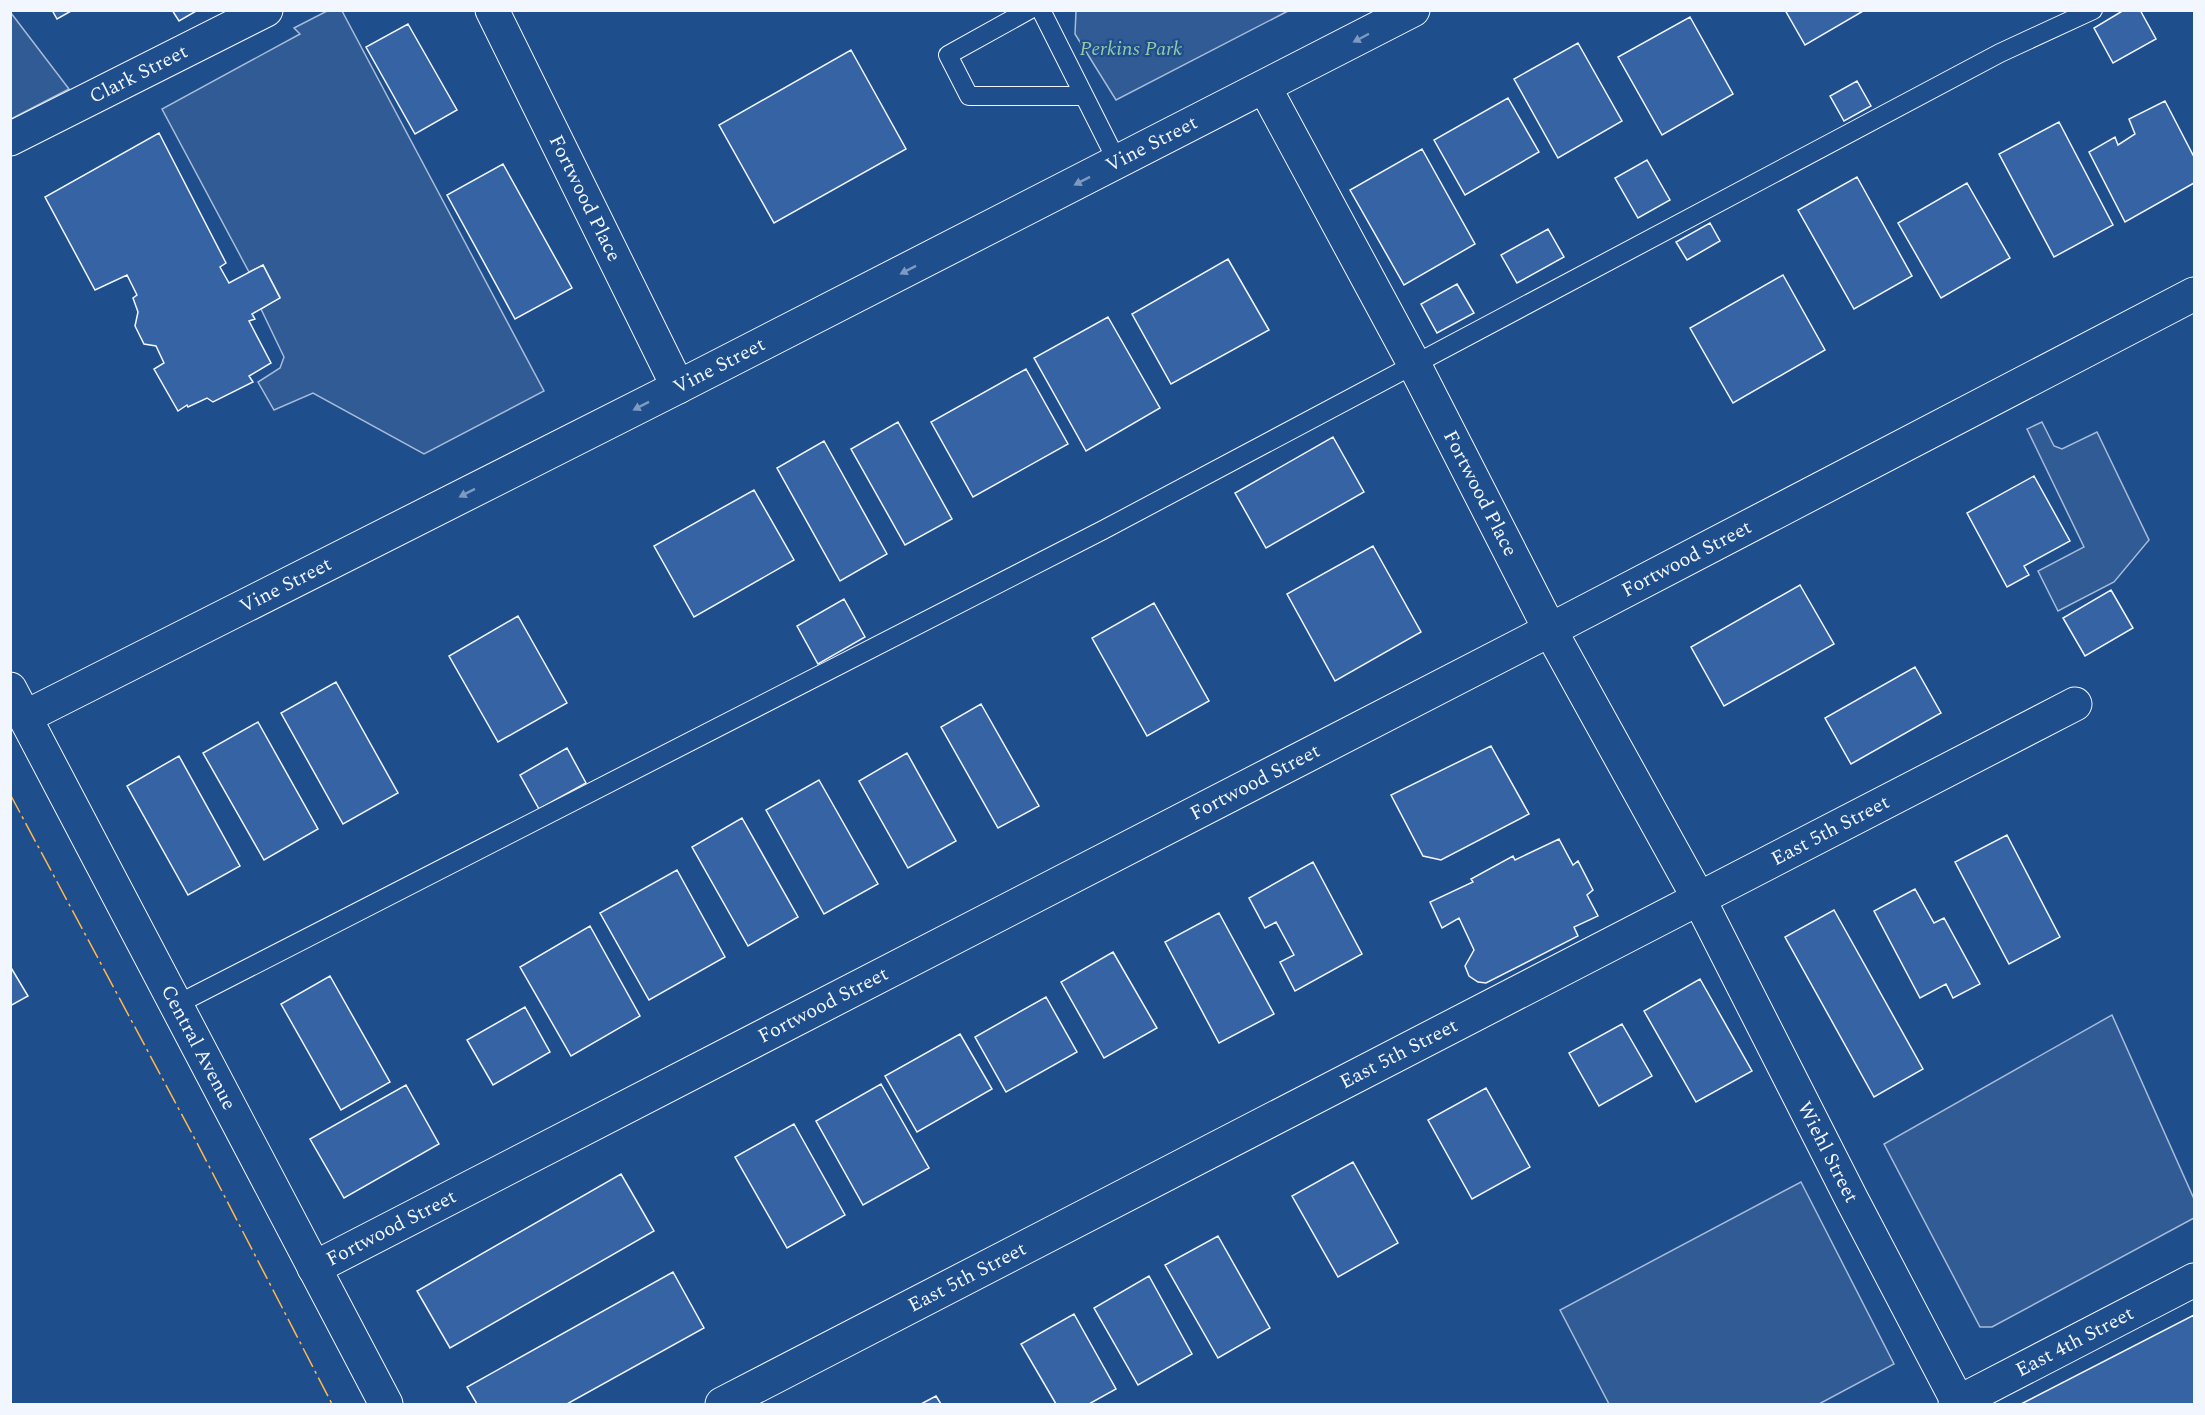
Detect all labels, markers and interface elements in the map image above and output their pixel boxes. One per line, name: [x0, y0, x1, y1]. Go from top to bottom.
one-way arrow: [1352, 32, 1370, 42]
park label: Perkins Park: [1080, 34, 1183, 64]
street label: Clark Street: [84, 37, 193, 112]
street label: Vine Street: [1100, 108, 1203, 180]
street label: Fortwood Place: [541, 130, 629, 267]
one-way arrow: [1074, 176, 1091, 186]
one-way arrow: [900, 265, 917, 274]
street label: Vine Street: [668, 330, 771, 402]
one-way arrow: [632, 400, 650, 410]
street label: Fortwood Place: [1435, 425, 1525, 562]
one-way arrow: [458, 488, 476, 498]
street label: Fortwood Street: [1616, 512, 1757, 605]
street label: Vine Street: [234, 549, 337, 621]
street label: Fortwood Street: [1185, 736, 1326, 828]
street label: East 5th Street: [1766, 787, 1895, 874]
street label: Fortwood Street: [753, 959, 894, 1051]
street label: Central Avenue: [153, 979, 244, 1115]
street label: East 5th Street: [1334, 1011, 1463, 1097]
street label: Wiehl Street: [1789, 1096, 1866, 1208]
street label: Fortwood Street: [321, 1182, 462, 1274]
street label: East 5th Street: [903, 1234, 1032, 1320]
street label: East 4th Street: [2010, 1299, 2139, 1385]

